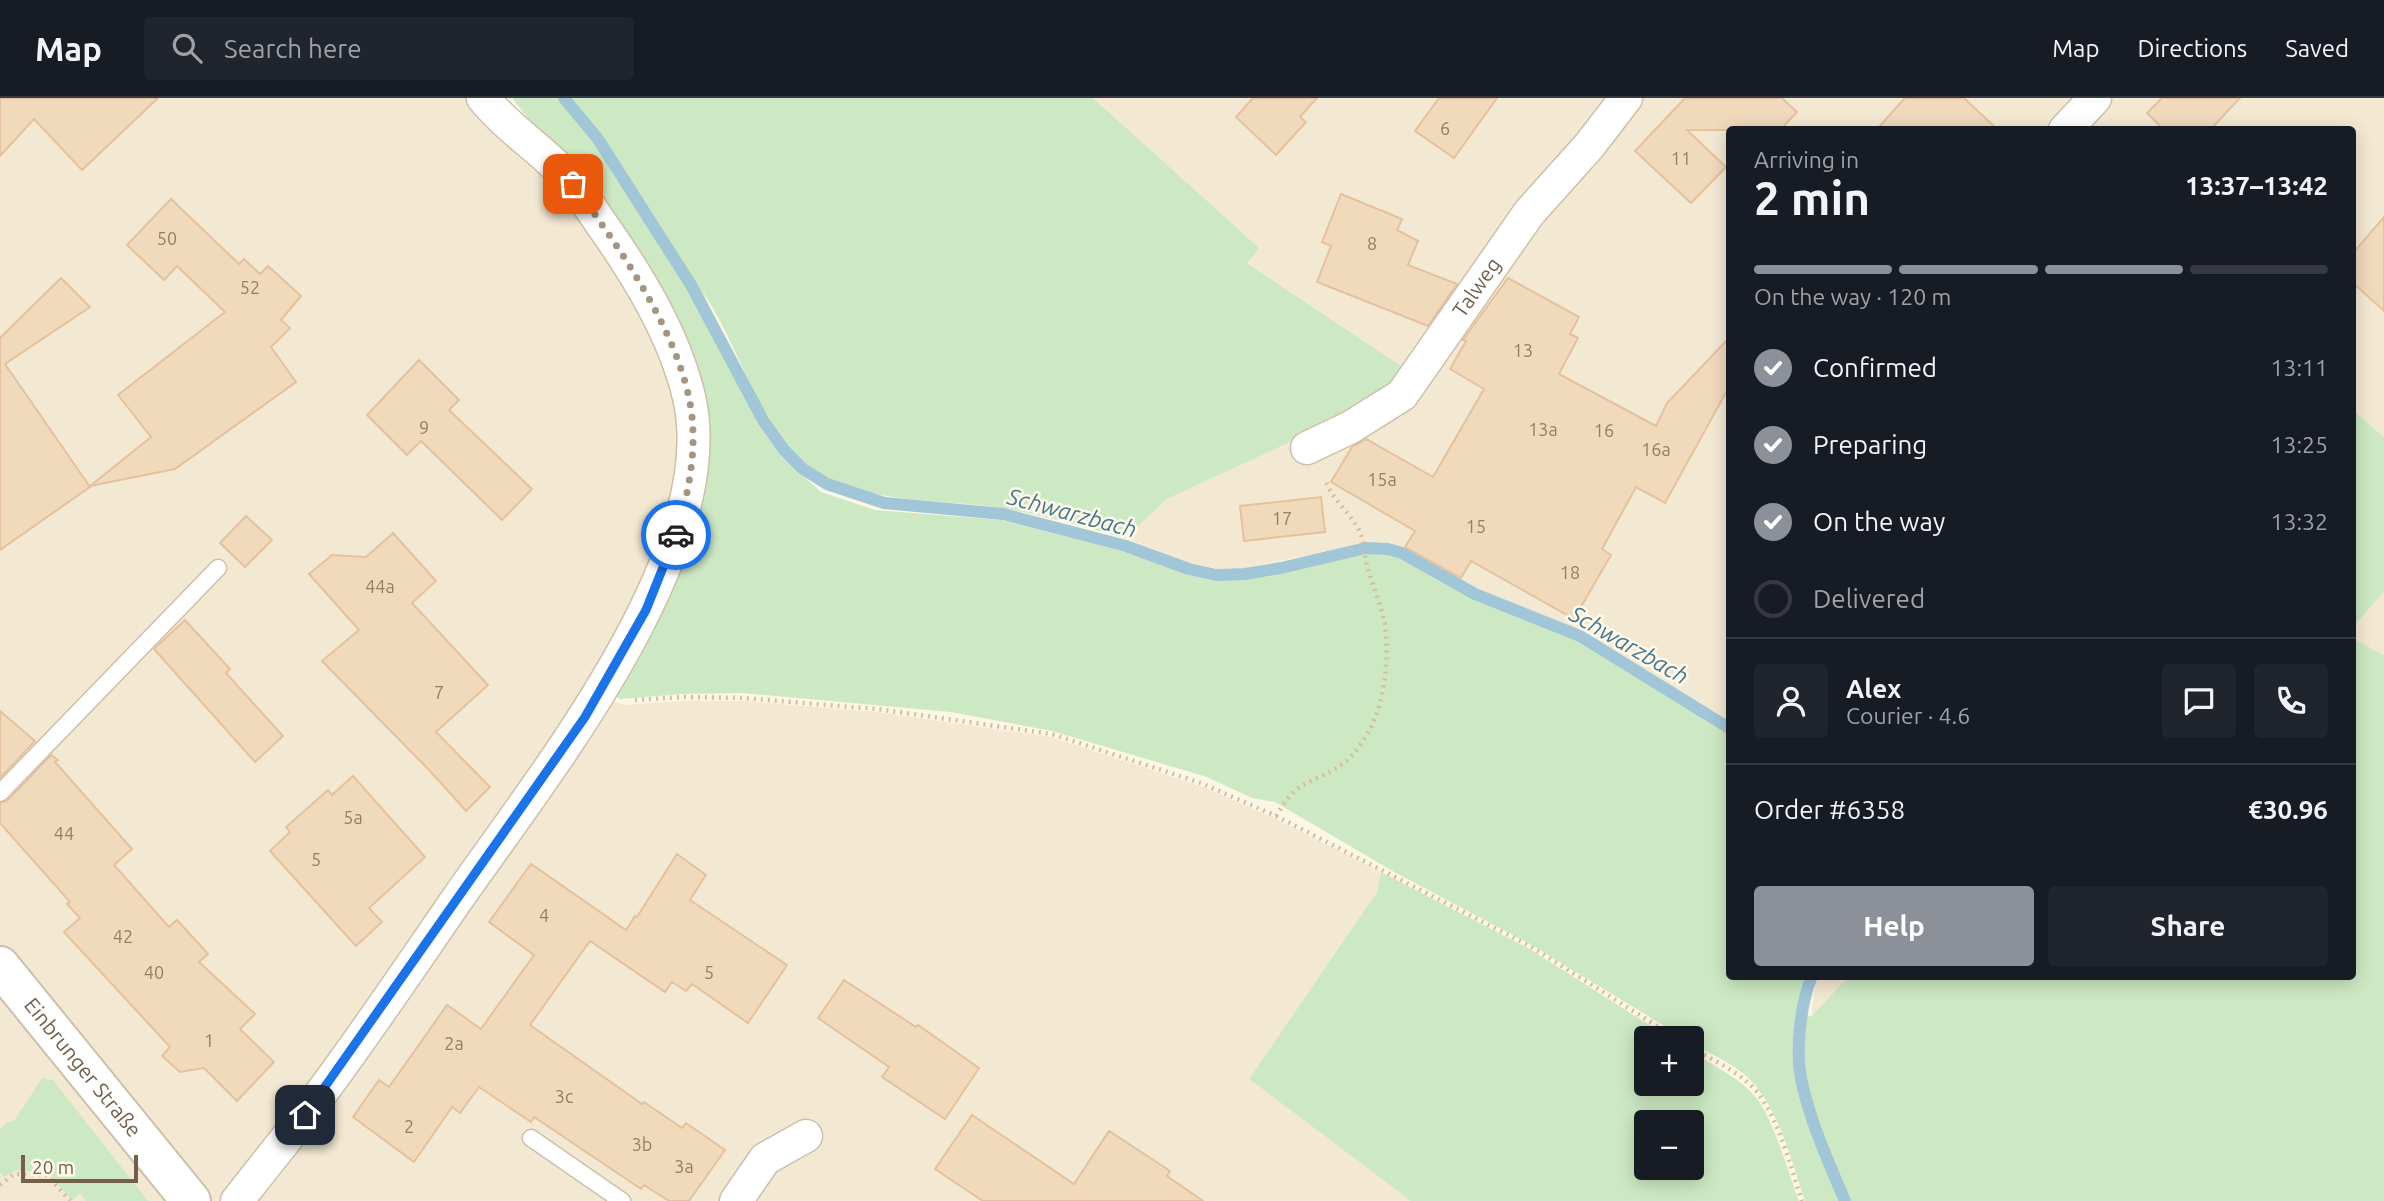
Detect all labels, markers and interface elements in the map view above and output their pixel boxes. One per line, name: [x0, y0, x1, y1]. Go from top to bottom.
search box: [144, 17, 634, 80]
icon: search: [168, 29, 206, 67]
text: Map: [35, 30, 102, 67]
text: Search here: [224, 34, 362, 63]
text: Map: [2052, 35, 2099, 62]
text: Directions: [2137, 35, 2247, 62]
text: Saved: [2285, 35, 2349, 62]
house number: 6: [1440, 118, 1450, 138]
text: Arriving in: [1754, 147, 1859, 172]
house number: 11: [1671, 148, 1691, 168]
pin: [543, 154, 603, 214]
icon: bag: [554, 165, 592, 203]
text: 13:37–13:42: [2185, 171, 2328, 200]
text: 2 min: [1754, 172, 1870, 224]
house number: 50: [157, 228, 177, 248]
house number: 8: [1367, 233, 1377, 253]
street label: Talweg: [1447, 253, 1505, 321]
house number: 52: [240, 277, 260, 297]
text: On the way · 120 m: [1754, 284, 1951, 309]
house number: 13: [1513, 340, 1533, 360]
icon: check: [1754, 349, 1792, 387]
text: Confirmed: [1813, 353, 1937, 382]
text: 13:11: [2270, 355, 2328, 380]
house number: 9: [419, 417, 429, 437]
house number: 13a: [1528, 419, 1558, 439]
house number: 16: [1594, 420, 1614, 440]
icon: check: [1754, 426, 1792, 464]
text: Preparing: [1813, 430, 1927, 459]
text: 13:25: [2270, 432, 2328, 457]
house number: 16a: [1641, 439, 1671, 459]
house number: 15a: [1367, 469, 1397, 489]
water label: Schwarzbach: [1004, 483, 1139, 542]
courier: [641, 500, 711, 570]
icon: check: [1754, 503, 1792, 541]
text: On the way: [1813, 507, 1945, 536]
house number: 17: [1272, 508, 1292, 528]
text: 13:32: [2270, 509, 2328, 534]
icon: car: [657, 516, 695, 554]
house number: 15: [1466, 516, 1486, 536]
house number: 18: [1560, 562, 1580, 582]
house number: 44a: [365, 576, 395, 596]
text: Delivered: [1813, 584, 1925, 613]
water label: Schwarzbach: [1565, 600, 1693, 689]
button: person: [1754, 664, 1828, 738]
button: chat: [2162, 664, 2236, 738]
button: phone: [2254, 664, 2328, 738]
text: Alex: [1846, 674, 1901, 703]
house number: 7: [434, 682, 444, 702]
text: Courier · 4.6: [1846, 703, 1970, 728]
text: Order #6358: [1754, 795, 1905, 824]
text: €30.96: [2248, 795, 2328, 824]
house number: 5a: [343, 807, 363, 827]
house number: 44: [54, 823, 74, 843]
house number: 5: [311, 849, 321, 869]
button: Help: [1754, 886, 2034, 966]
button: Share: [2048, 886, 2328, 966]
house number: 4: [539, 905, 549, 925]
house number: 42: [113, 926, 133, 946]
house number: 40: [144, 962, 164, 982]
house number: 5: [704, 962, 714, 982]
street label: Einbrunger Straße: [20, 993, 147, 1141]
map controls: [1634, 1026, 1704, 1180]
button: +: [1634, 1026, 1704, 1096]
house number: 1: [204, 1030, 214, 1050]
house number: 2a: [444, 1033, 464, 1053]
pin: [275, 1085, 335, 1145]
house number: 3c: [555, 1086, 573, 1106]
icon: home: [286, 1096, 324, 1134]
button: −: [1634, 1110, 1704, 1180]
house number: 2: [404, 1116, 414, 1136]
house number: 3b: [632, 1134, 652, 1154]
scale bar: [21, 1152, 138, 1184]
text: 20 m: [32, 1156, 74, 1178]
house number: 3a: [674, 1156, 694, 1176]

